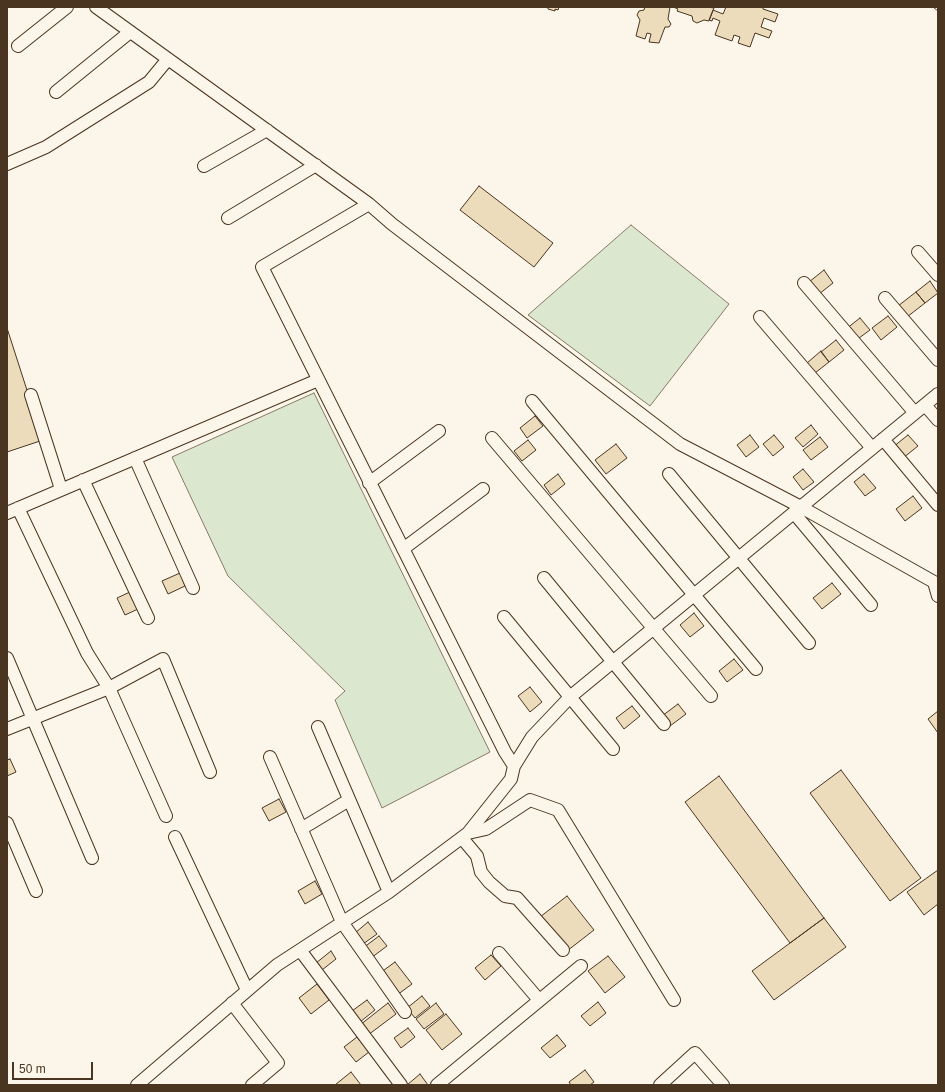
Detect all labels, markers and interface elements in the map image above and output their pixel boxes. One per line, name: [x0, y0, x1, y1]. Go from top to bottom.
scale bar: [14, 1054, 95, 1080]
text: 50 m: [19, 1062, 46, 1076]

